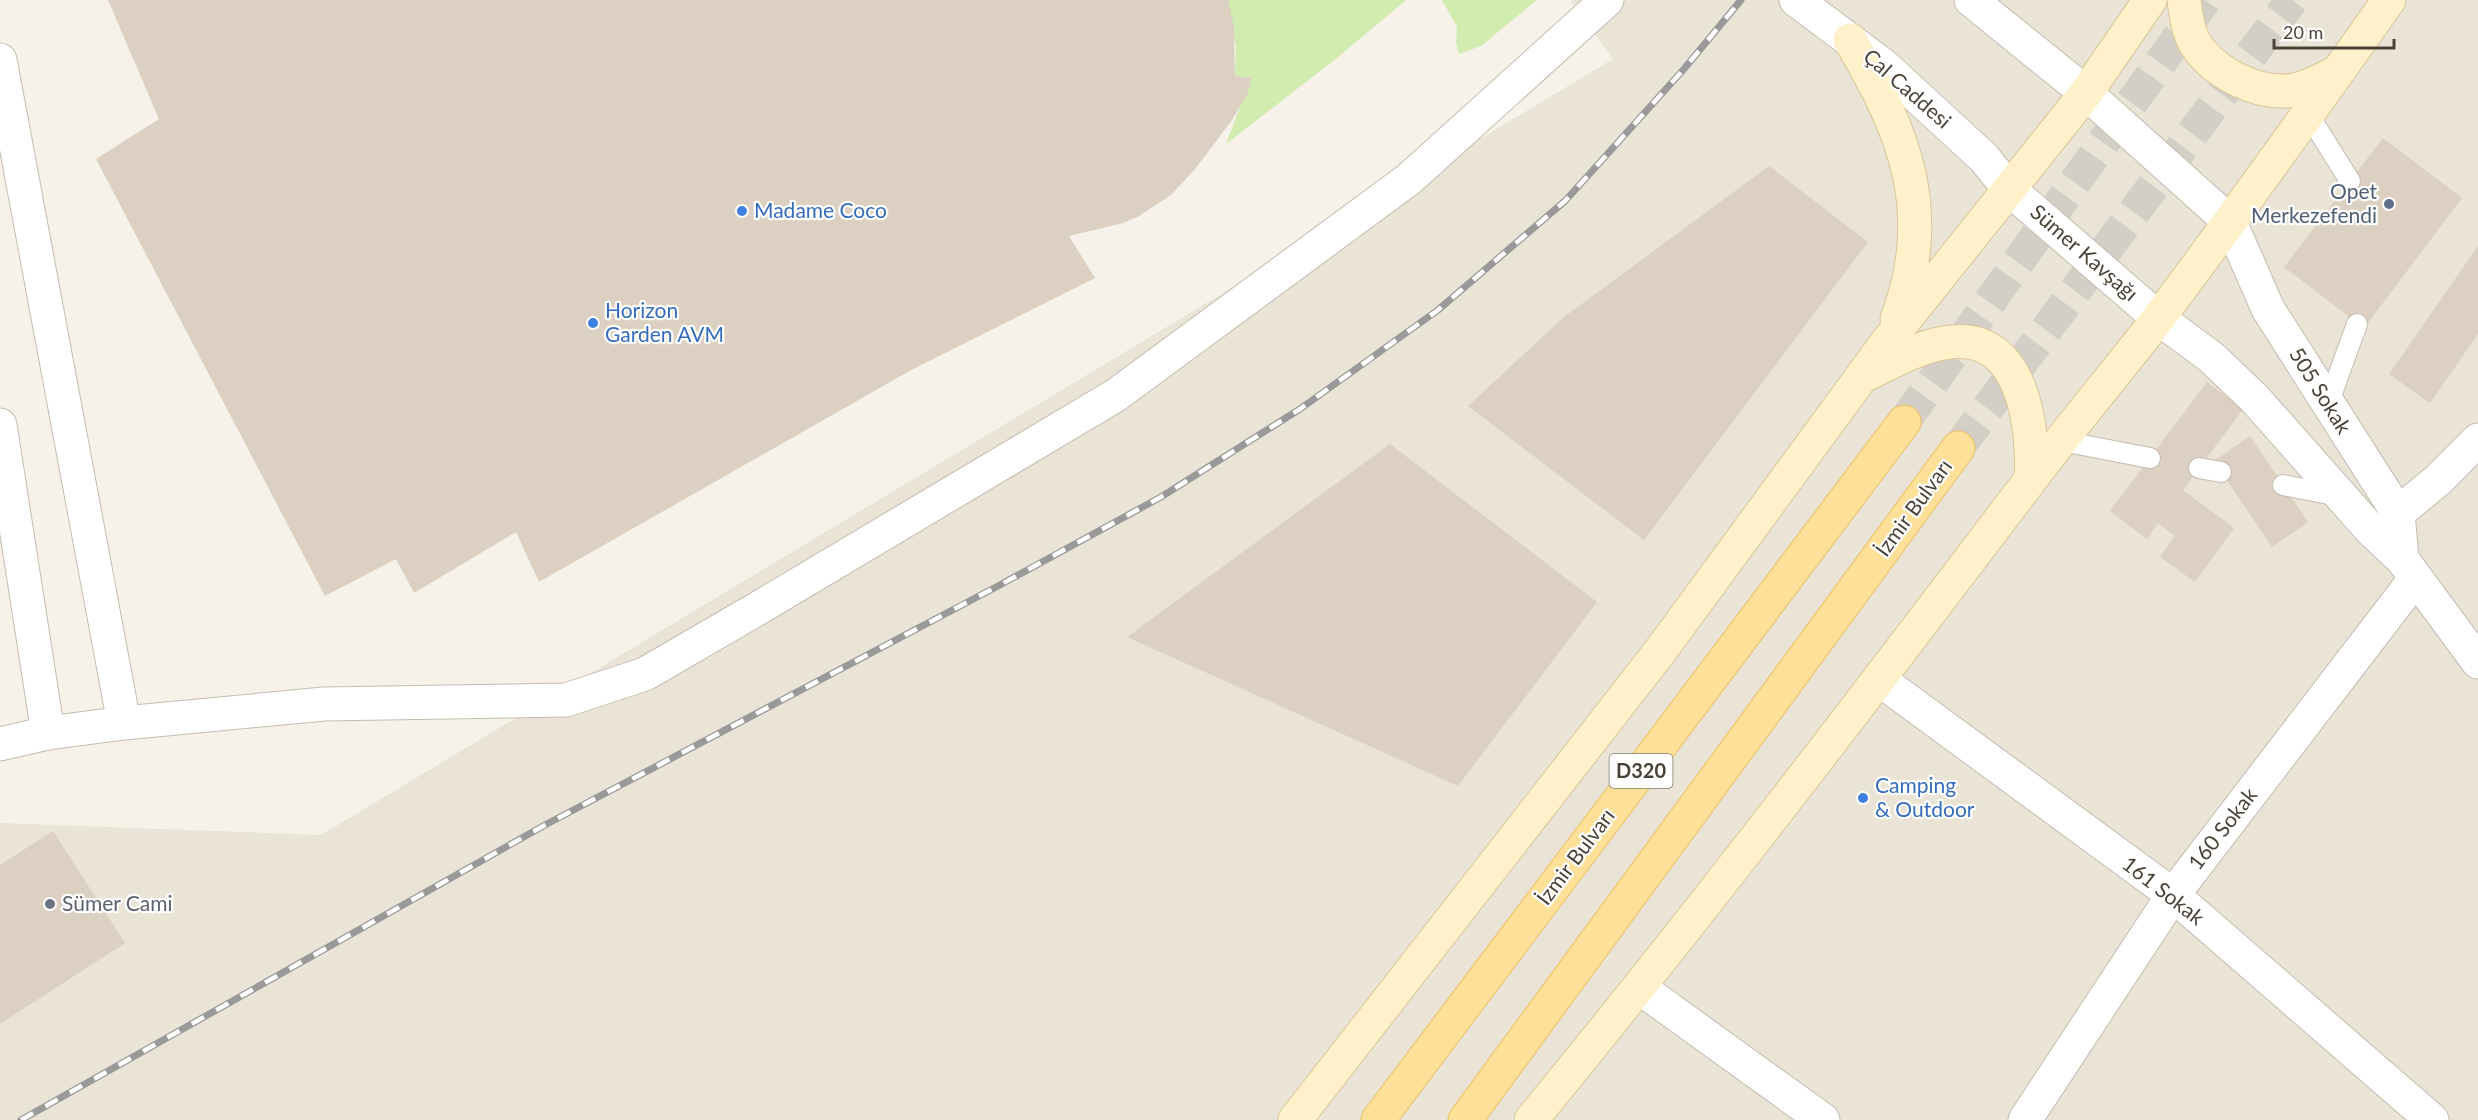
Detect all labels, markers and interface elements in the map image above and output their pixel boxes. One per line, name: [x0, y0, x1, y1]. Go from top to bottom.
scale bar: [2274, 12, 2394, 50]
text: 20 m: [2283, 21, 2323, 43]
street label: Çal Caddesi: [1859, 43, 1957, 133]
place label: Opet Merkezefendi: [2251, 178, 2377, 227]
place label: Madame Coco: [754, 197, 887, 222]
marker: Opet Merkezefendi: [2382, 197, 2396, 211]
street label: Sümer Kavşağı: [2026, 198, 2144, 305]
marker: Madame Coco: [735, 204, 749, 218]
place label: Horizon Garden AVM: [605, 297, 724, 346]
marker: Horizon Garden AVM: [586, 316, 600, 330]
street label: 505 Sokak: [2285, 342, 2358, 438]
street label: İzmir Bulvarı: [1869, 454, 1956, 560]
road number: D320: [1610, 754, 1672, 788]
place label: Camping & Outdoor: [1875, 772, 1975, 821]
street label: 160 Sokak: [2182, 782, 2262, 874]
marker: Camping & Outdoor: [1856, 791, 1870, 805]
street label: İzmir Bulvarı: [1531, 803, 1619, 909]
street label: 161 Sokak: [2118, 850, 2210, 930]
place label: Sümer Cami: [62, 890, 173, 915]
marker: Sümer Cami: [43, 897, 57, 911]

